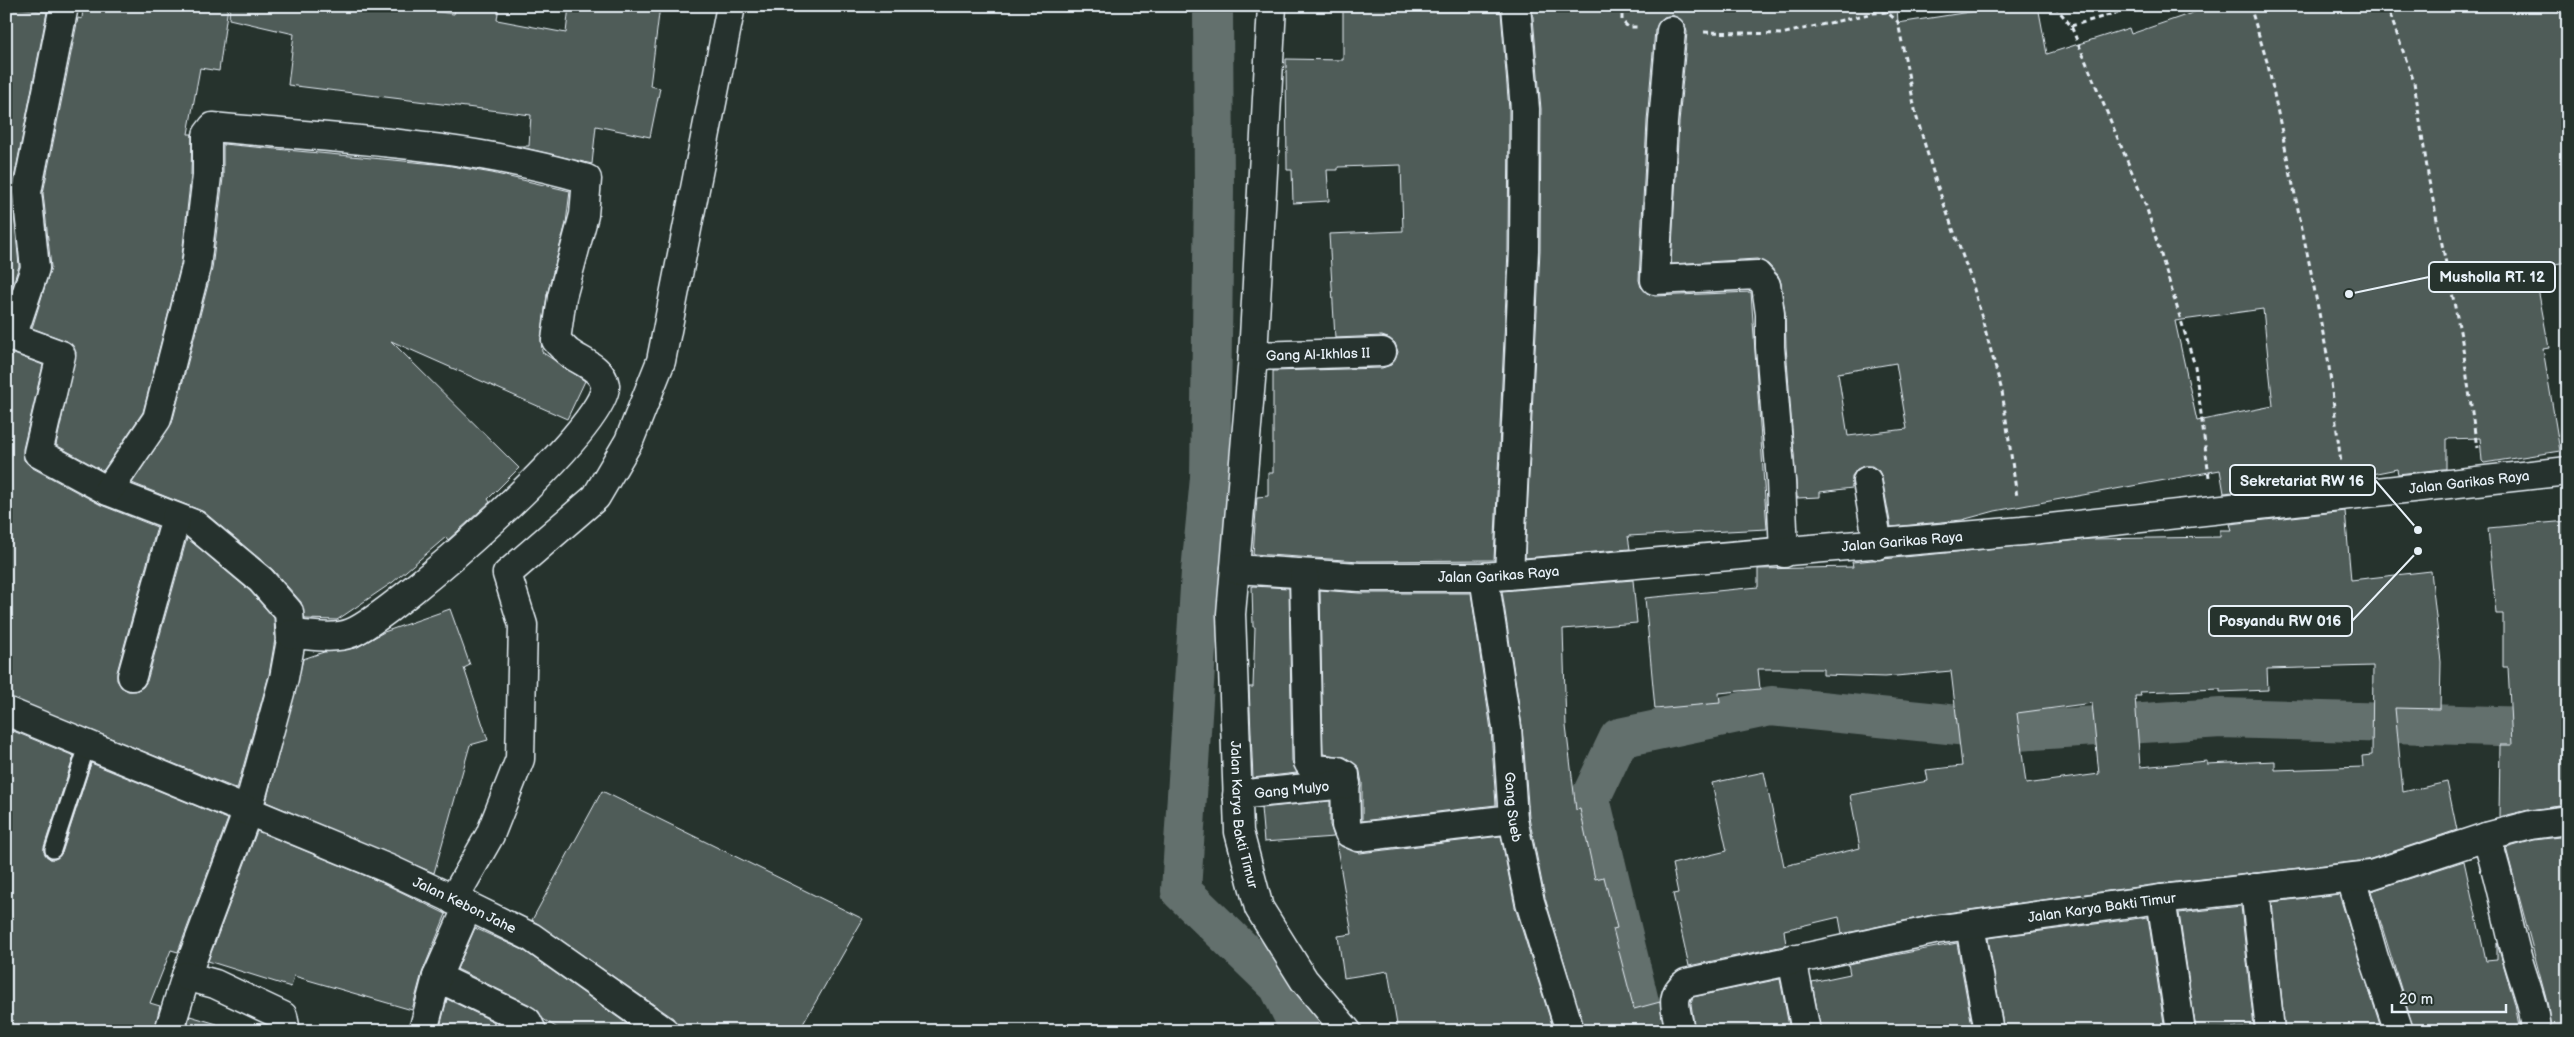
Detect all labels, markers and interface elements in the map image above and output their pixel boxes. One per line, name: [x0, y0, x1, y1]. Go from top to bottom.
callout: Musholla RT. 12: [2429, 262, 2555, 292]
text: Musholla RT. 12: [2439, 268, 2545, 287]
street label: Gang Al-Ikhlas II: [1266, 344, 1370, 365]
callout: Sekretariat RW 16: [2230, 465, 2375, 495]
street label: Jalan Garikas Raya: [2408, 467, 2531, 497]
text: Sekretariat RW 16: [2240, 472, 2364, 491]
street label: Jalan Garikas Raya: [1841, 528, 1964, 555]
street label: Jalan Garikas Raya: [1438, 563, 1560, 586]
callout: Posyandu RW 016: [2209, 606, 2352, 636]
text: Posyandu RW 016: [2219, 612, 2341, 631]
street label: Jalan Karya Bakti Timur: [1227, 741, 1262, 891]
street label: Gang Sueb: [1501, 771, 1526, 844]
street label: Gang Mulyo: [1254, 778, 1330, 802]
street label: Jalan Kebon Jahe: [410, 873, 519, 937]
street label: Jalan Karya Bakti Timur: [2027, 889, 2178, 926]
scale bar: [2392, 982, 2505, 1014]
text: 20 m: [2399, 990, 2433, 1009]

